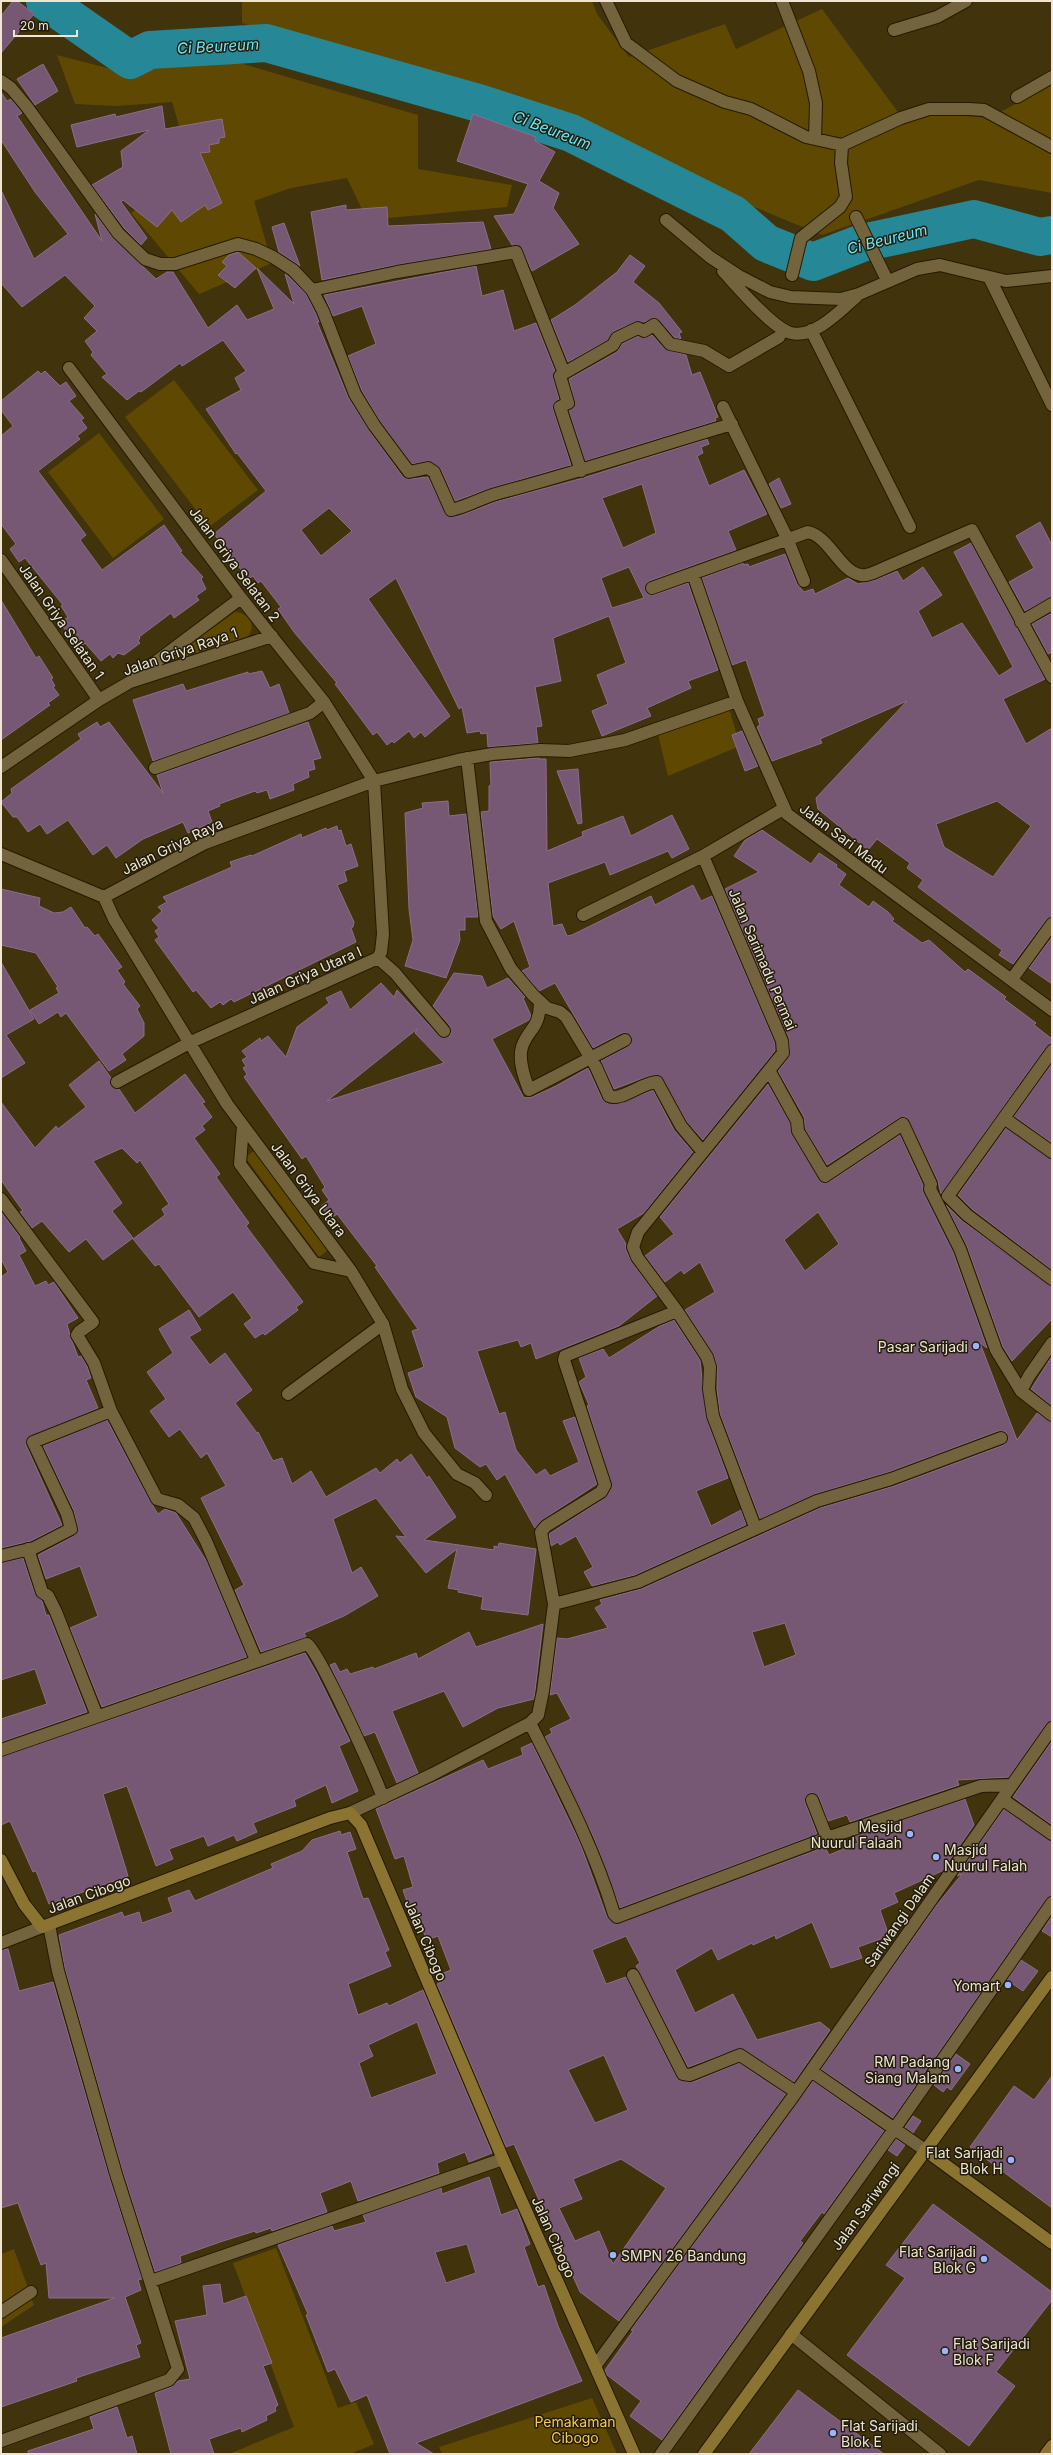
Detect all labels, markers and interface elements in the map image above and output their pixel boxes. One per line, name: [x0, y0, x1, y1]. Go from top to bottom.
scale bar: [14, 12, 77, 38]
text: 20 m: [20, 18, 49, 33]
water label: Ci Beureum: [176, 34, 260, 58]
water label: Ci Beureum: [510, 106, 594, 154]
water label: Ci Beureum: [845, 220, 929, 258]
street label: Jalan Griya Selatan 2: [186, 503, 284, 625]
street label: Jalan Griya Selatan 1: [16, 560, 108, 682]
street label: Jalan Griya Raya 1: [120, 623, 240, 679]
street label: Jalan Sari Madu: [796, 799, 892, 877]
street label: Jalan Griya Raya: [119, 814, 225, 878]
street label: Jalan Sarimadu Permai: [725, 886, 801, 1032]
street label: Jalan Griya Utara I: [246, 942, 364, 1008]
street label: Jalan Griya Utara: [268, 1138, 350, 1240]
place label: Pasar Sarijadi: [878, 1338, 968, 1355]
marker: Pasar Sarijadi: [971, 1341, 981, 1351]
place label: Mesjid Nuurul Falaah: [811, 1818, 902, 1851]
marker: Mesjid Nuurul Falaah: [905, 1829, 915, 1839]
place label: Masjid Nuurul Falah: [944, 1841, 1027, 1874]
marker: Masjid Nuurul Falah: [931, 1852, 941, 1862]
street label: Sariwangi Dalam: [860, 1870, 938, 1970]
street label: Jalan Cibogo: [45, 1871, 133, 1917]
street label: Jalan Cibogo: [401, 1897, 451, 1983]
place label: Yomart: [953, 1977, 1000, 1994]
marker: Yomart: [1003, 1980, 1013, 1990]
place label: RM Padang Siang Malam: [865, 2053, 950, 2086]
marker: RM Padang Siang Malam: [953, 2064, 963, 2074]
place label: Flat Sarijadi Blok H: [926, 2144, 1003, 2177]
marker: Flat Sarijadi Blok H: [1006, 2155, 1016, 2165]
street label: Jalan Sariwangi: [827, 2159, 903, 2253]
street label: Jalan Cibogo: [529, 2194, 579, 2280]
place label: Flat Sarijadi Blok G: [899, 2243, 976, 2276]
place label: SMPN 26 Bandung: [621, 2247, 746, 2264]
marker: SMPN 26 Bandung: [608, 2250, 618, 2260]
marker: Flat Sarijadi Blok G: [979, 2254, 989, 2264]
place label: Flat Sarijadi Blok F: [953, 2335, 1030, 2368]
marker: Flat Sarijadi Blok F: [940, 2346, 950, 2356]
park label: Pemakaman Cibogo: [534, 2413, 616, 2446]
place label: Flat Sarijadi Blok E: [841, 2417, 918, 2450]
marker: Flat Sarijadi Blok E: [828, 2428, 838, 2438]

